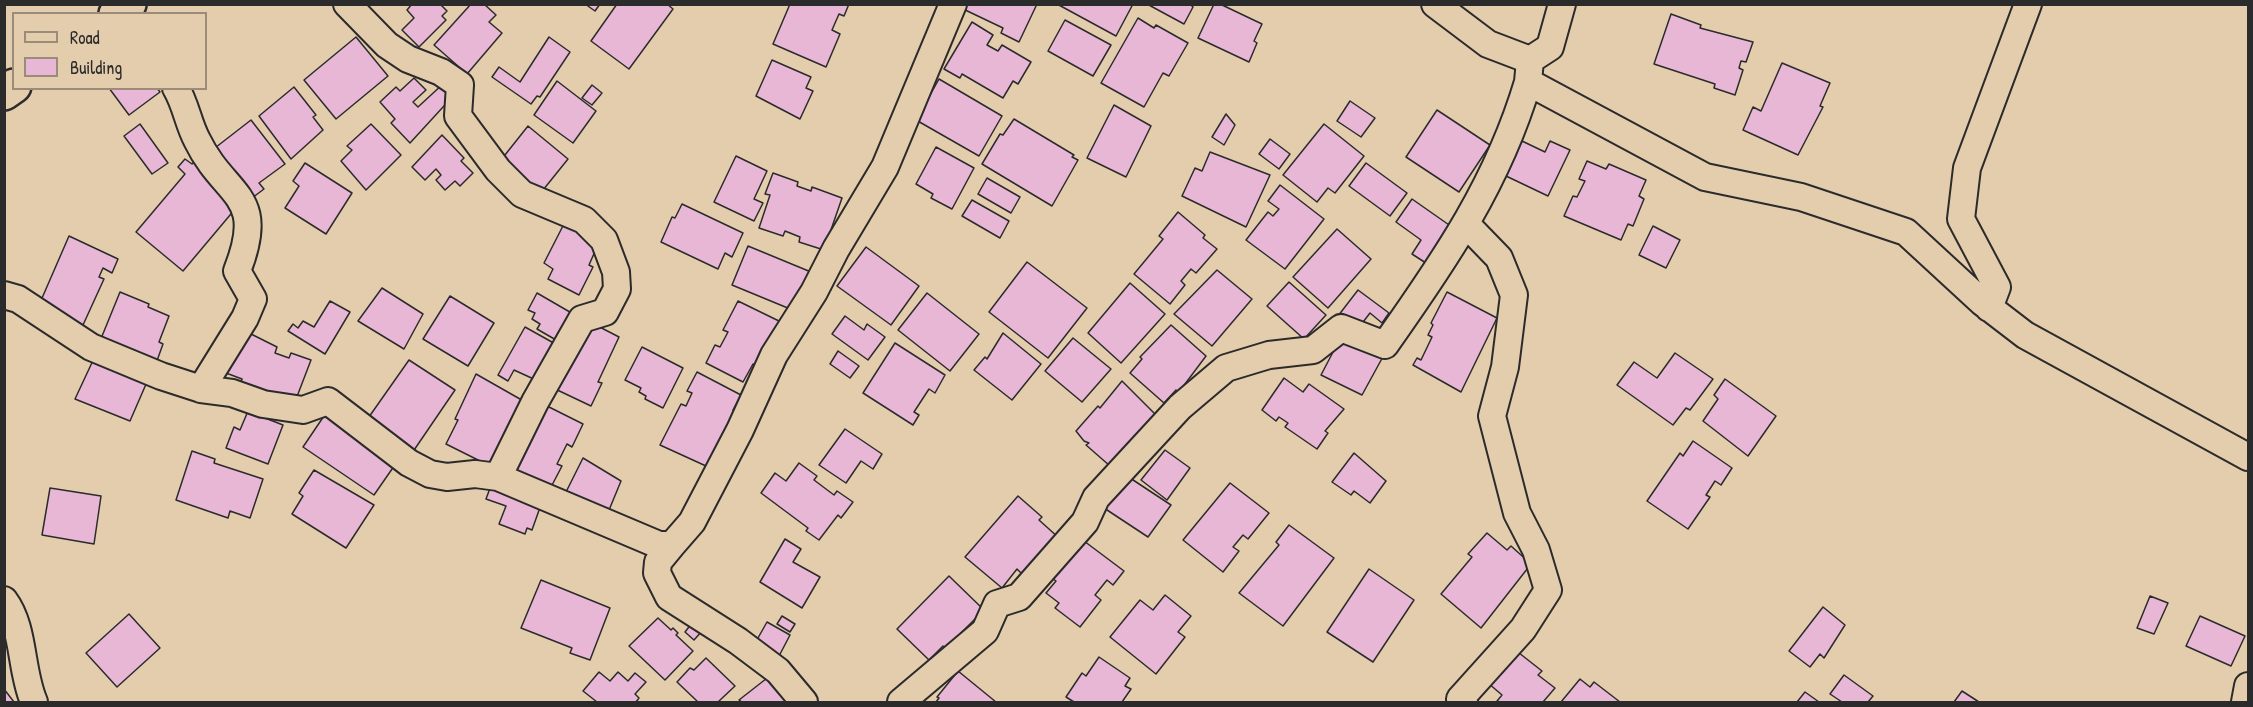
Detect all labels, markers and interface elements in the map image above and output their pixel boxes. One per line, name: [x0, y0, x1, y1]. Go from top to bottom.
legend: [12, 12, 207, 90]
text: Road: [70, 25, 100, 50]
text: Building: [70, 55, 122, 80]

